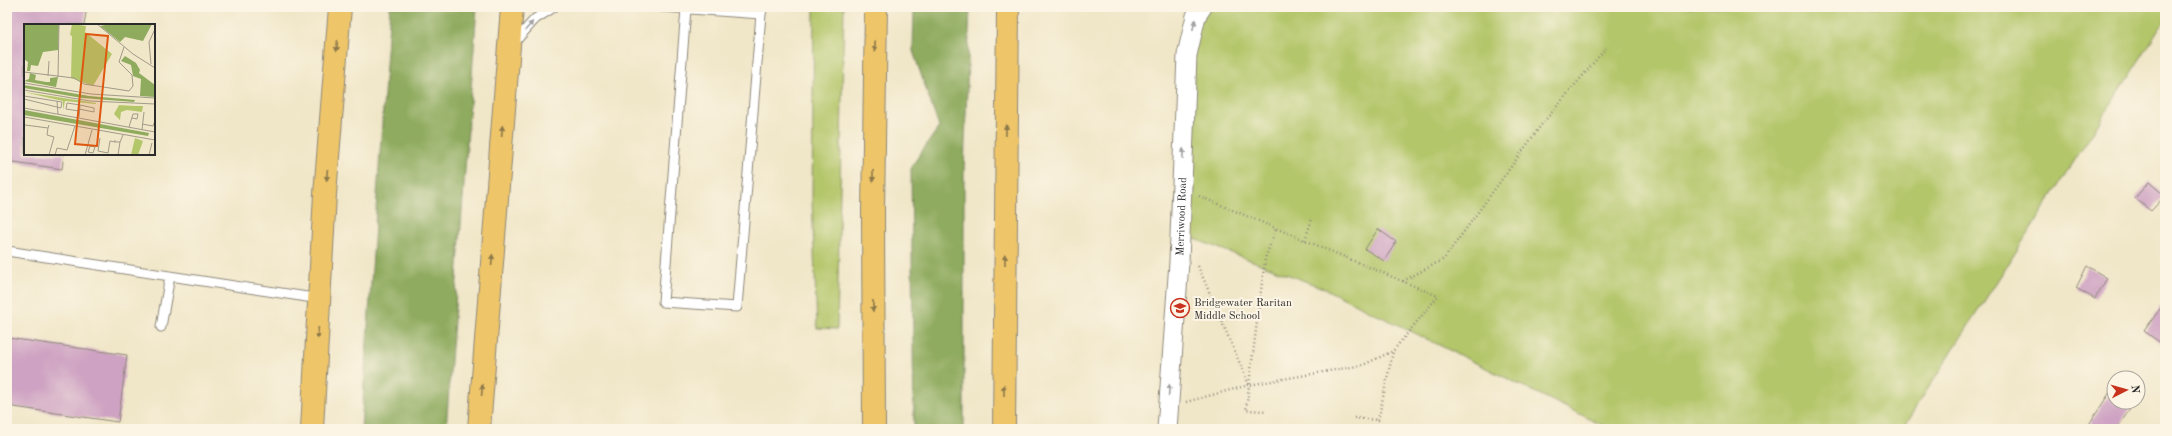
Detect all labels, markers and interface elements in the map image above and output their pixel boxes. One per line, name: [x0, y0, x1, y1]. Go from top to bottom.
one-way arrow: [1192, 19, 1198, 31]
one-way arrow: [525, 21, 534, 31]
inset map: [24, 24, 155, 155]
one-way arrow: [334, 40, 341, 52]
one-way arrow: [872, 40, 879, 52]
one-way arrow: [1003, 123, 1009, 136]
one-way arrow: [499, 125, 506, 137]
one-way arrow: [1180, 147, 1186, 160]
one-way arrow: [323, 169, 330, 181]
one-way arrow: [870, 170, 876, 183]
street label: Merriwood Road: [1175, 177, 1189, 256]
one-way arrow: [1002, 253, 1008, 266]
one-way arrow: [489, 254, 496, 267]
school or university icon: Bridgewater Raritan Middle School: [1169, 297, 1191, 319]
place label: Bridgewater Raritan Middle School: [1194, 298, 1292, 322]
one-way arrow: [870, 300, 876, 313]
one-way arrow: [314, 327, 321, 339]
north arrow: [2106, 370, 2146, 410]
one-way arrow: [1001, 383, 1007, 396]
one-way arrow: [479, 384, 486, 396]
one-way arrow: [1166, 384, 1173, 396]
text: N: [2129, 384, 2140, 394]

